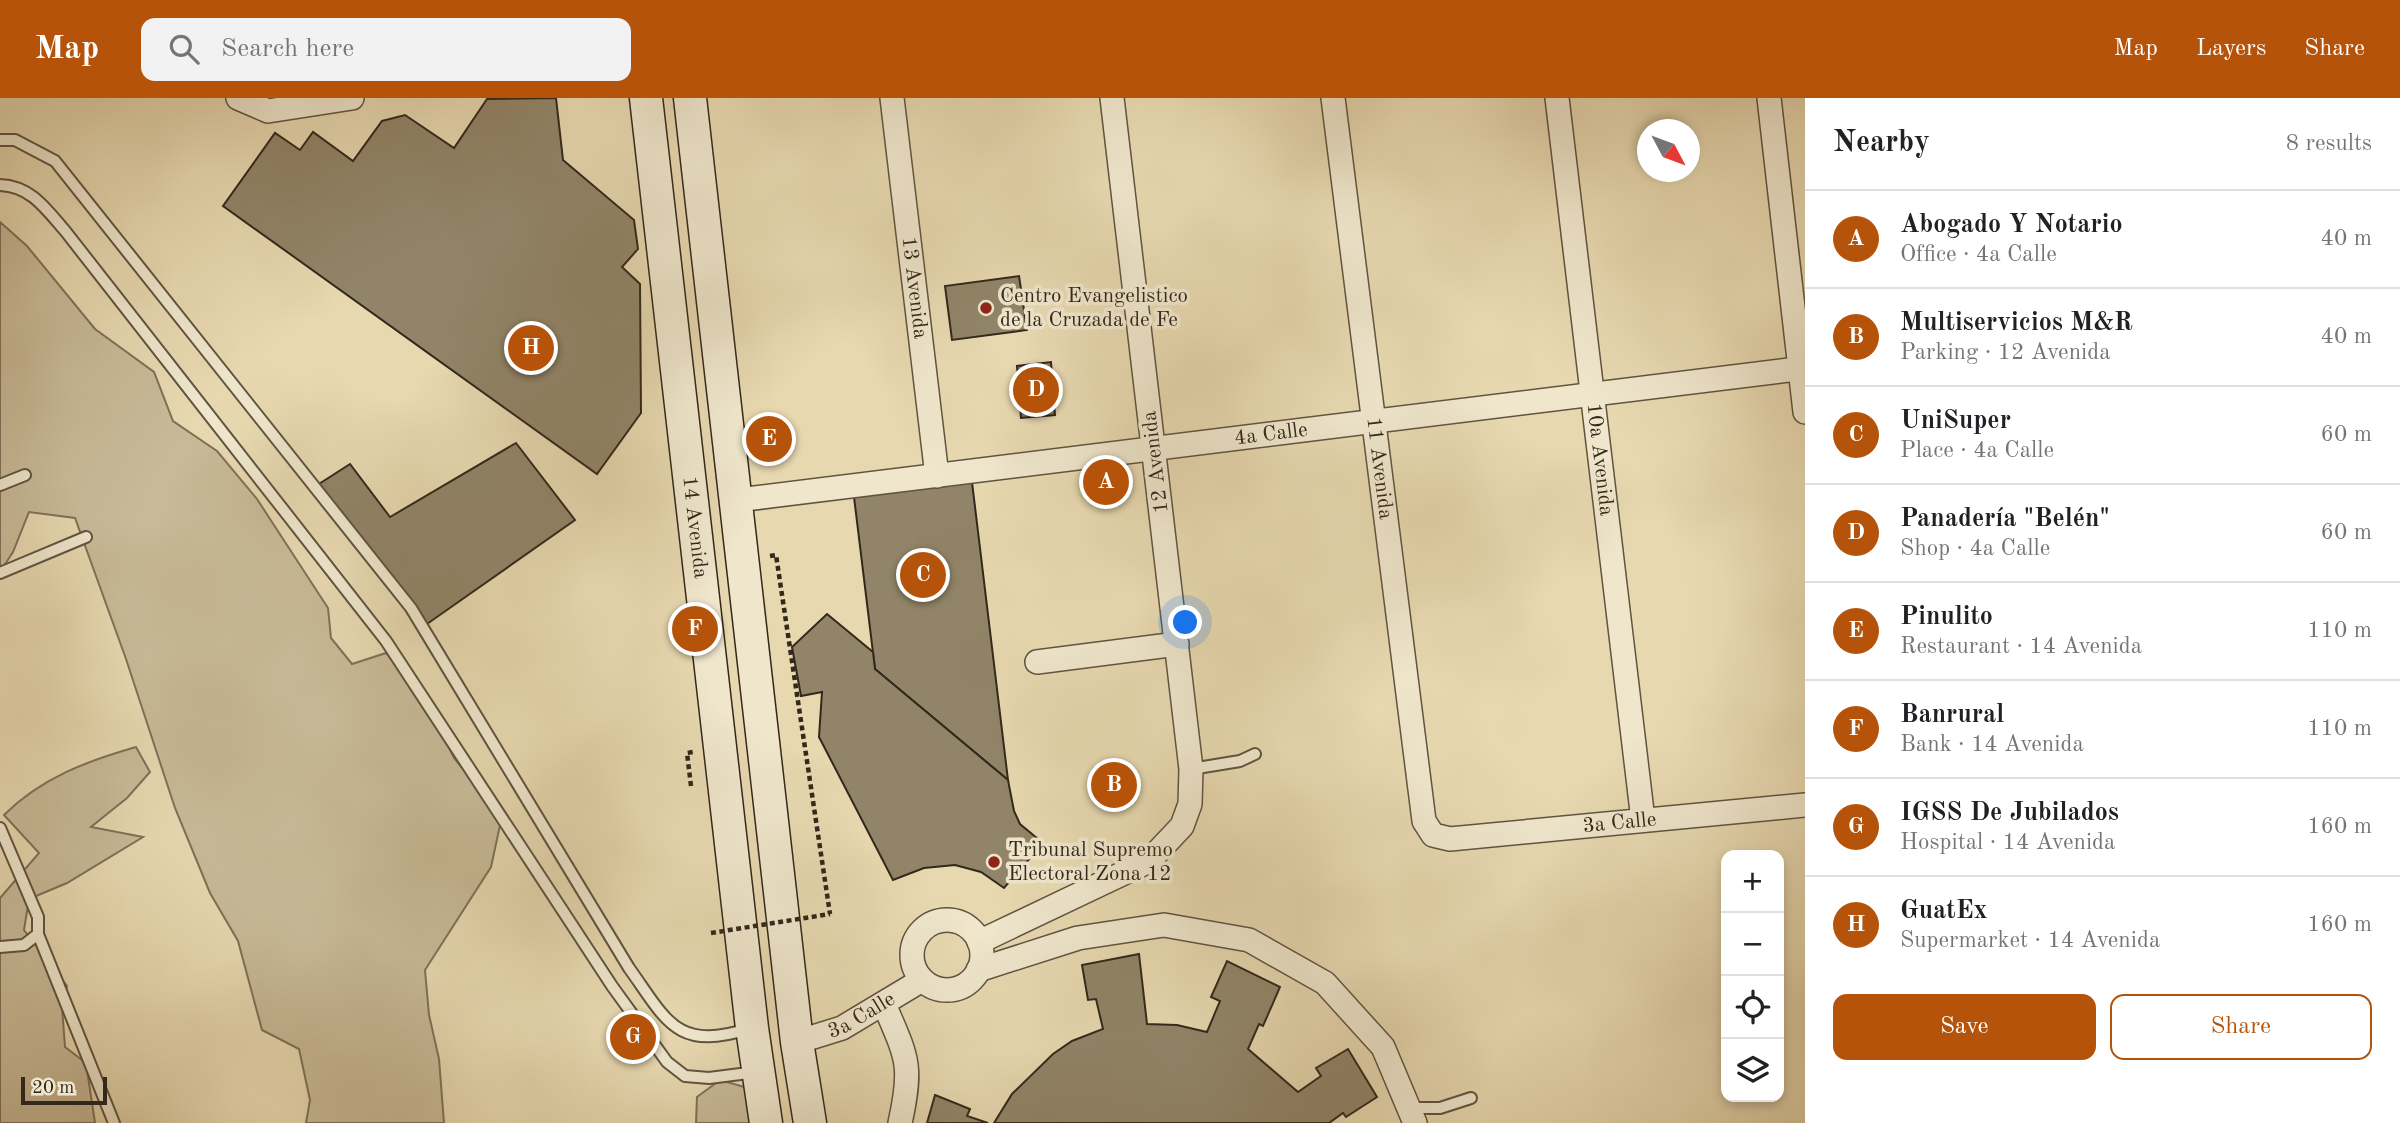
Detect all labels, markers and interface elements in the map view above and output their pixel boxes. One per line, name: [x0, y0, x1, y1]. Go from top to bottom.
search box: [141, 18, 631, 81]
icon: search: [165, 30, 203, 68]
text: Map: [35, 33, 99, 66]
text: Search here: [221, 36, 354, 62]
text: Map: [2114, 37, 2158, 61]
text: Layers: [2196, 37, 2266, 61]
text: Share: [2304, 37, 2365, 61]
north arrow: [1637, 119, 1700, 182]
text: Nearby: [1833, 128, 1930, 158]
text: 8 results: [2286, 132, 2372, 155]
text: Abogado Y Notario: [1900, 212, 2123, 238]
text: A: [1847, 227, 1865, 250]
text: 40 m: [2321, 227, 2372, 250]
street label: 13 Avenida: [898, 235, 931, 340]
text: Office · 4a Calle: [1900, 243, 2057, 266]
place label: Centro Evangelistico de la Cruzada de Fe: [1000, 286, 1188, 331]
marker: Centro Evangelistico de la Cruzada de Fe: [978, 300, 994, 316]
text: Multiservicios M&R: [1900, 310, 2133, 336]
pin: H: [508, 322, 554, 374]
text: B: [1848, 325, 1864, 348]
text: 40 m: [2321, 325, 2372, 348]
text: Parking · 12 Avenida: [1900, 341, 2111, 364]
pin: D: [1013, 364, 1059, 416]
street label: 10a Avenida: [1583, 402, 1617, 517]
text: UniSuper: [1900, 408, 2011, 434]
street label: 12 Avenida: [1139, 410, 1173, 514]
pin: E: [746, 413, 792, 465]
street label: 11 Avenida: [1363, 416, 1396, 521]
street label: 4a Calle: [1233, 419, 1309, 449]
text: C: [1848, 423, 1864, 446]
text: 60 m: [2321, 423, 2372, 446]
text: Place · 4a Calle: [1900, 439, 2054, 462]
pin: A: [1083, 456, 1129, 508]
street label: 14 Avenida: [679, 475, 711, 580]
text: Panadería "Belén": [1900, 506, 2110, 532]
text: D: [1847, 521, 1865, 544]
text: 60 m: [2321, 521, 2372, 544]
text: Shop · 4a Calle: [1900, 537, 2050, 560]
pin: C: [900, 549, 946, 601]
pin: F: [672, 603, 718, 655]
text: Pinulito: [1900, 604, 1993, 630]
your location: [1168, 605, 1202, 639]
text: E: [1848, 619, 1864, 642]
text: 110 m: [2307, 619, 2372, 642]
text: Restaurant · 14 Avenida: [1900, 635, 2142, 658]
text: Banrural: [1900, 702, 2004, 728]
text: F: [1848, 717, 1864, 740]
text: 110 m: [2307, 717, 2372, 740]
text: Bank · 14 Avenida: [1900, 733, 2084, 756]
pin: B: [1091, 759, 1137, 811]
text: IGSS De Jubilados: [1900, 800, 2119, 826]
street label: 3a Calle: [1582, 809, 1657, 837]
text: G: [1848, 815, 1864, 838]
text: 160 m: [2307, 815, 2372, 838]
text: Hospital · 14 Avenida: [1900, 831, 2115, 854]
place label: Tribunal Supremo Electoral Zona 12: [1008, 840, 1173, 885]
map controls: [1721, 850, 1784, 1102]
button: +: [1721, 850, 1784, 913]
marker: Tribunal Supremo Electoral Zona 12: [986, 854, 1002, 870]
text: GuatEx: [1900, 898, 1987, 924]
button: −: [1721, 913, 1784, 976]
text: H: [1847, 913, 1865, 936]
text: 160 m: [2307, 913, 2372, 936]
text: Supermarket · 14 Avenida: [1900, 929, 2160, 952]
button: locate: [1721, 976, 1784, 1039]
street label: 3a Calle: [825, 988, 899, 1042]
button: Save: [1833, 994, 2096, 1060]
button: Share: [2110, 994, 2372, 1060]
pin: G: [610, 1011, 656, 1063]
button: layers: [1721, 1039, 1784, 1102]
scale bar: [21, 1074, 107, 1106]
text: 20 m: [32, 1079, 74, 1098]

